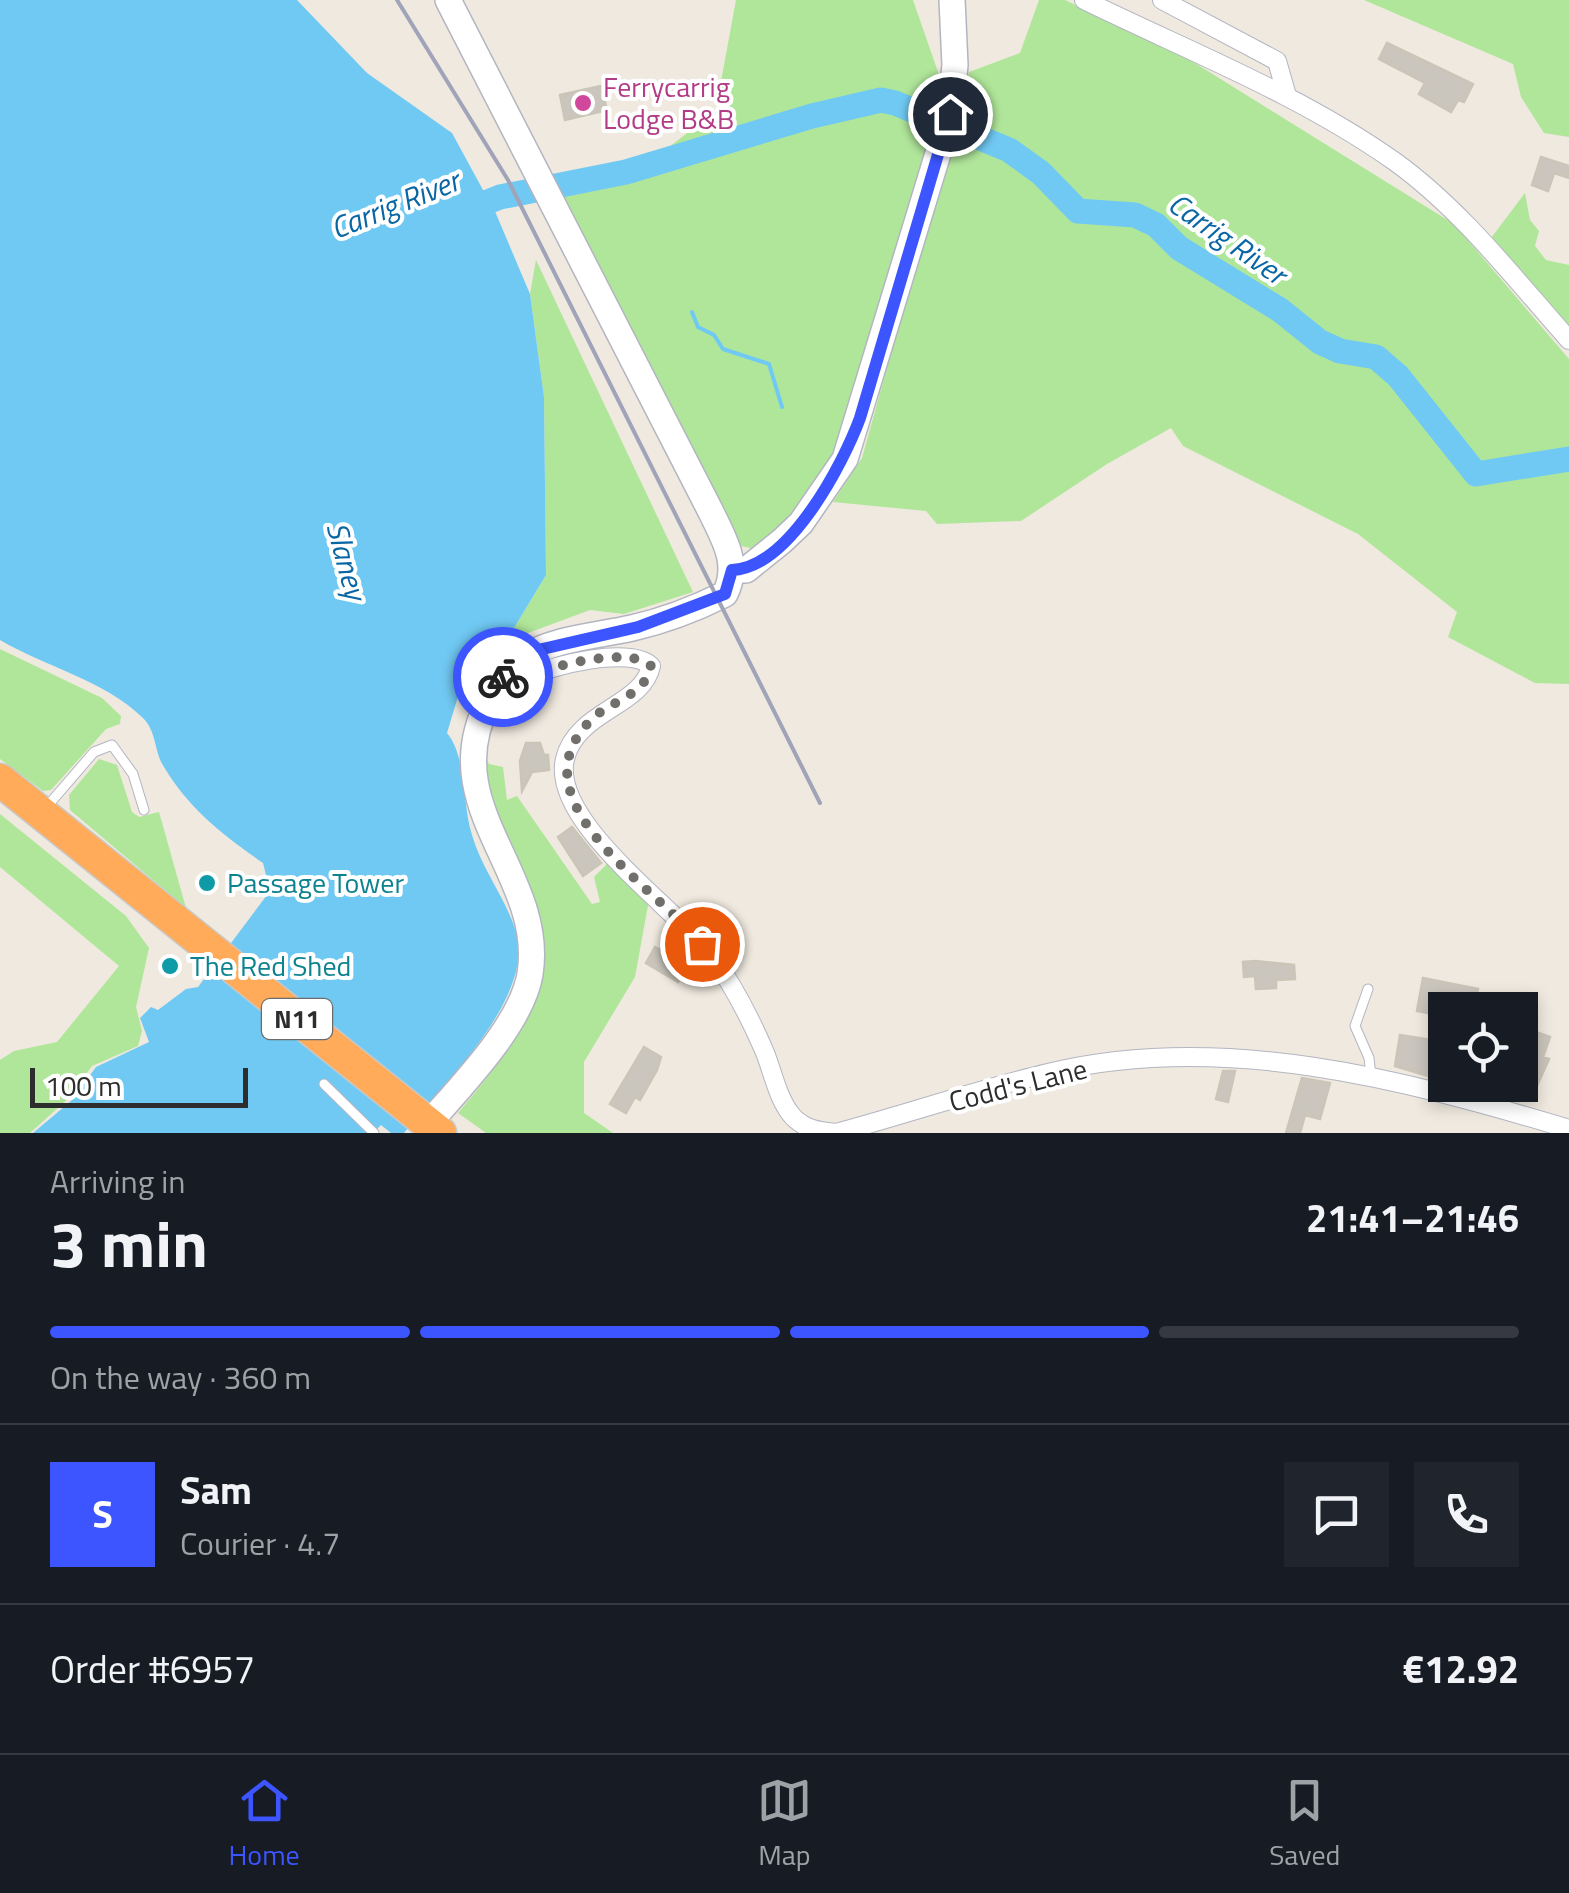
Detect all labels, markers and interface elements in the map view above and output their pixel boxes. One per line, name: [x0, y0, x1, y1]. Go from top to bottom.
place label: Ferrycarrig Lodge B&B: [603, 65, 734, 140]
pin: [908, 72, 993, 157]
icon: home: [923, 87, 978, 142]
marker: Ferrycarrig Lodge B&B: [572, 92, 594, 114]
water label: Carrig River: [323, 156, 469, 251]
water label: Carrig River: [1159, 181, 1299, 298]
water label: Slaney: [315, 517, 380, 608]
courier: [453, 627, 553, 727]
icon: bike: [476, 650, 531, 705]
place label: Passage Tower: [227, 861, 404, 904]
marker: Passage Tower: [196, 872, 218, 894]
pin: [660, 902, 745, 987]
icon: bag: [675, 917, 730, 972]
place label: The Red Shed: [190, 944, 351, 987]
marker: The Red Shed: [159, 955, 181, 977]
map controls: [1428, 992, 1538, 1102]
button: locate: [1428, 992, 1538, 1102]
road number: N11: [262, 999, 332, 1039]
street label: Codd's Lane: [944, 1047, 1091, 1122]
scale bar: [30, 1063, 248, 1108]
text: 100 m: [45, 1064, 122, 1107]
text: Arriving in: [50, 1157, 186, 1205]
text: 21:41–21:46: [1306, 1189, 1519, 1247]
text: 3 min: [50, 1193, 208, 1292]
text: On the way · 360 m: [50, 1353, 311, 1401]
text: Sam: [180, 1461, 252, 1519]
button: chat: [1284, 1462, 1389, 1567]
button: phone: [1414, 1462, 1519, 1567]
text: S: [92, 1485, 113, 1543]
text: Courier · 4.7: [180, 1519, 340, 1567]
text: Order #6957: [50, 1640, 255, 1698]
text: €12.92: [1403, 1640, 1519, 1698]
tab: Home: [229, 1773, 300, 1876]
tab: Map: [757, 1773, 812, 1876]
tab: Saved: [1269, 1773, 1340, 1876]

